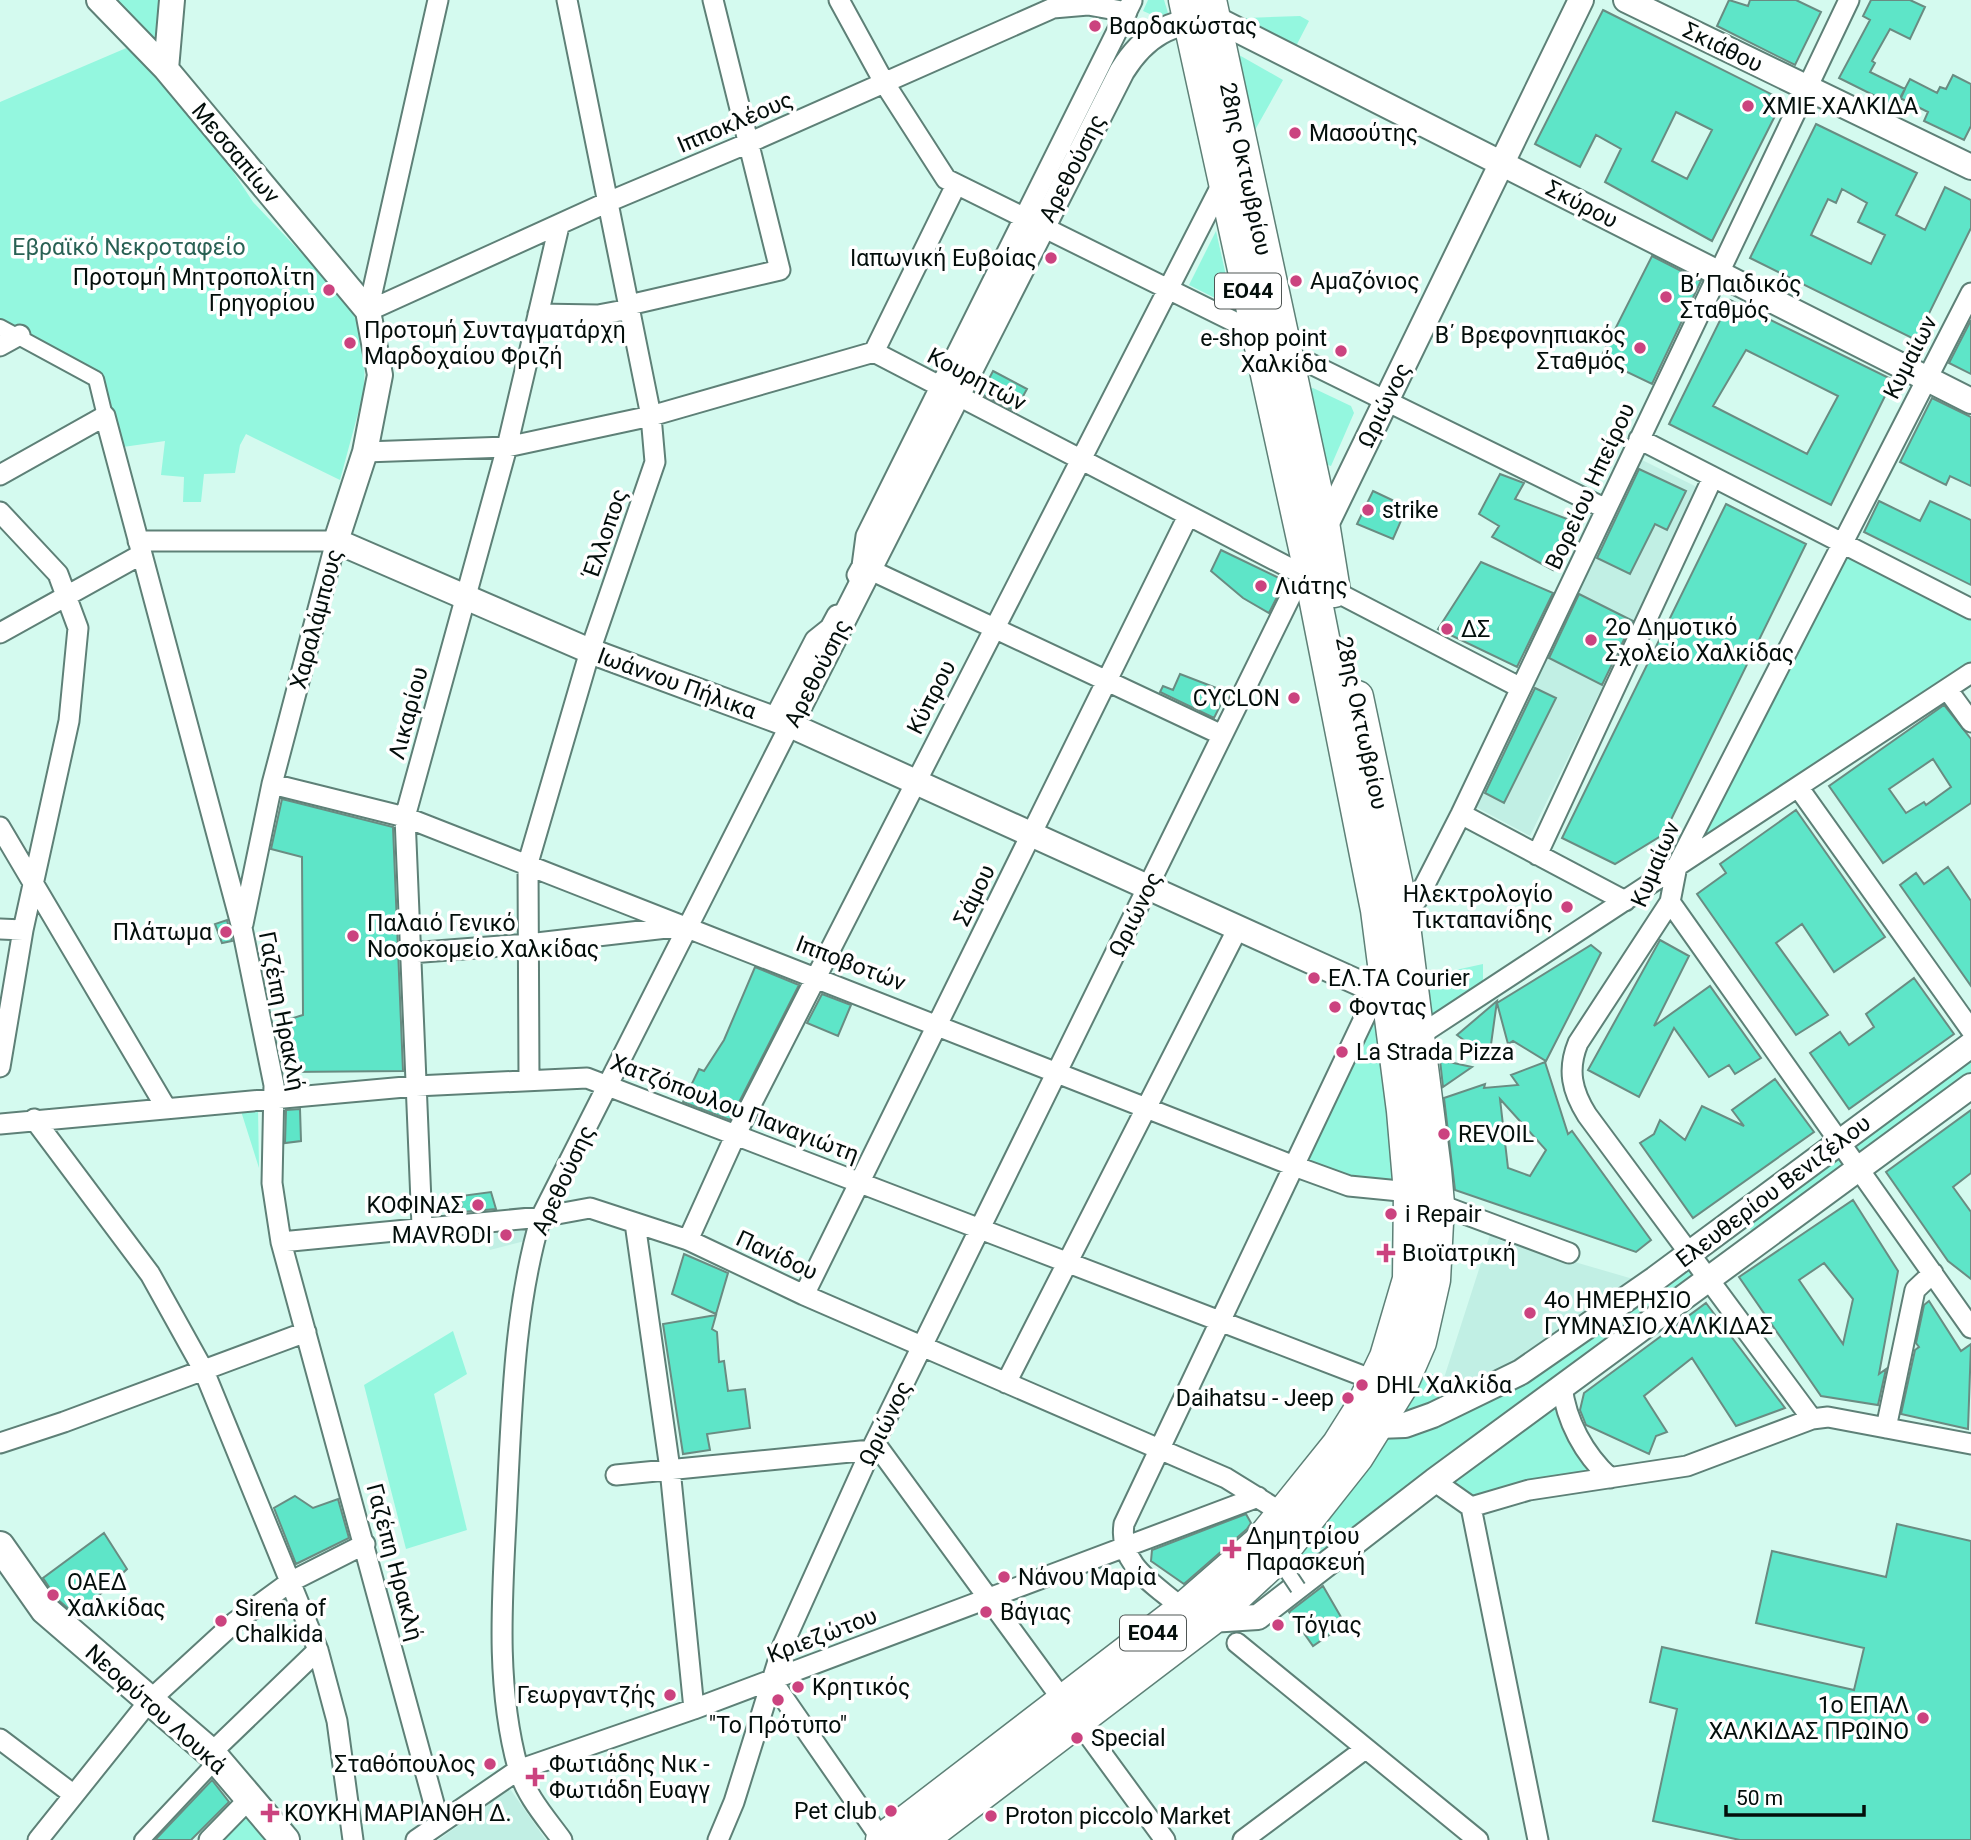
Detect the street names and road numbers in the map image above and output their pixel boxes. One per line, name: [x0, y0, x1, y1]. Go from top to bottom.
street label: Σκιάθου: [1679, 17, 1767, 78]
street label: 28ης Οκτωβρίου: [1214, 80, 1277, 258]
street label: Ιπποκλέους: [673, 86, 797, 159]
street label: Μεσσαπίων: [186, 98, 285, 209]
street label: Αρεθούσης: [1034, 110, 1111, 227]
street label: Σκύρου: [1541, 175, 1622, 234]
road number: ΕΟ44: [1215, 274, 1281, 308]
street label: Κυμαίων: [1878, 311, 1943, 404]
street label: Κουρητών: [923, 342, 1031, 417]
street label: Ωριώνος: [1352, 358, 1417, 452]
street label: Βορείου Ηπείρου: [1540, 399, 1641, 574]
street label: Έλλοπος: [577, 485, 633, 583]
street label: Χαραλάμπους: [285, 546, 348, 692]
street label: Αρεθούσης: [779, 615, 856, 732]
street label: 28ης Οκτωβρίου: [1330, 634, 1393, 812]
street label: Ιωάννου Πήλικα: [594, 642, 760, 725]
street label: Κύπρου: [901, 656, 961, 739]
street label: Λικαρίου: [383, 664, 434, 762]
street label: Κυμαίων: [1625, 817, 1686, 911]
street label: Σάμου: [948, 860, 1001, 930]
street label: Ωριώνος: [1103, 867, 1168, 961]
street label: Γαζέπη Ηρακλή: [253, 929, 310, 1093]
street label: Ιπποβοτών: [792, 930, 910, 997]
street label: Χατζόπουλου Παναγιώτη: [607, 1049, 863, 1168]
street label: Ελευθερίου Βενιζέλου: [1671, 1110, 1876, 1273]
street label: Αρεθούσης: [526, 1121, 601, 1239]
street label: Πανίδου: [732, 1225, 822, 1286]
street label: Ωριώνος: [853, 1376, 918, 1470]
street label: Γαζέπη Ηρακλή: [361, 1481, 428, 1644]
street label: Κριεζώτου: [763, 1602, 881, 1669]
road number: ΕΟ44: [1120, 1616, 1186, 1650]
street label: Νεοφύτου Λουκά: [80, 1639, 232, 1780]

